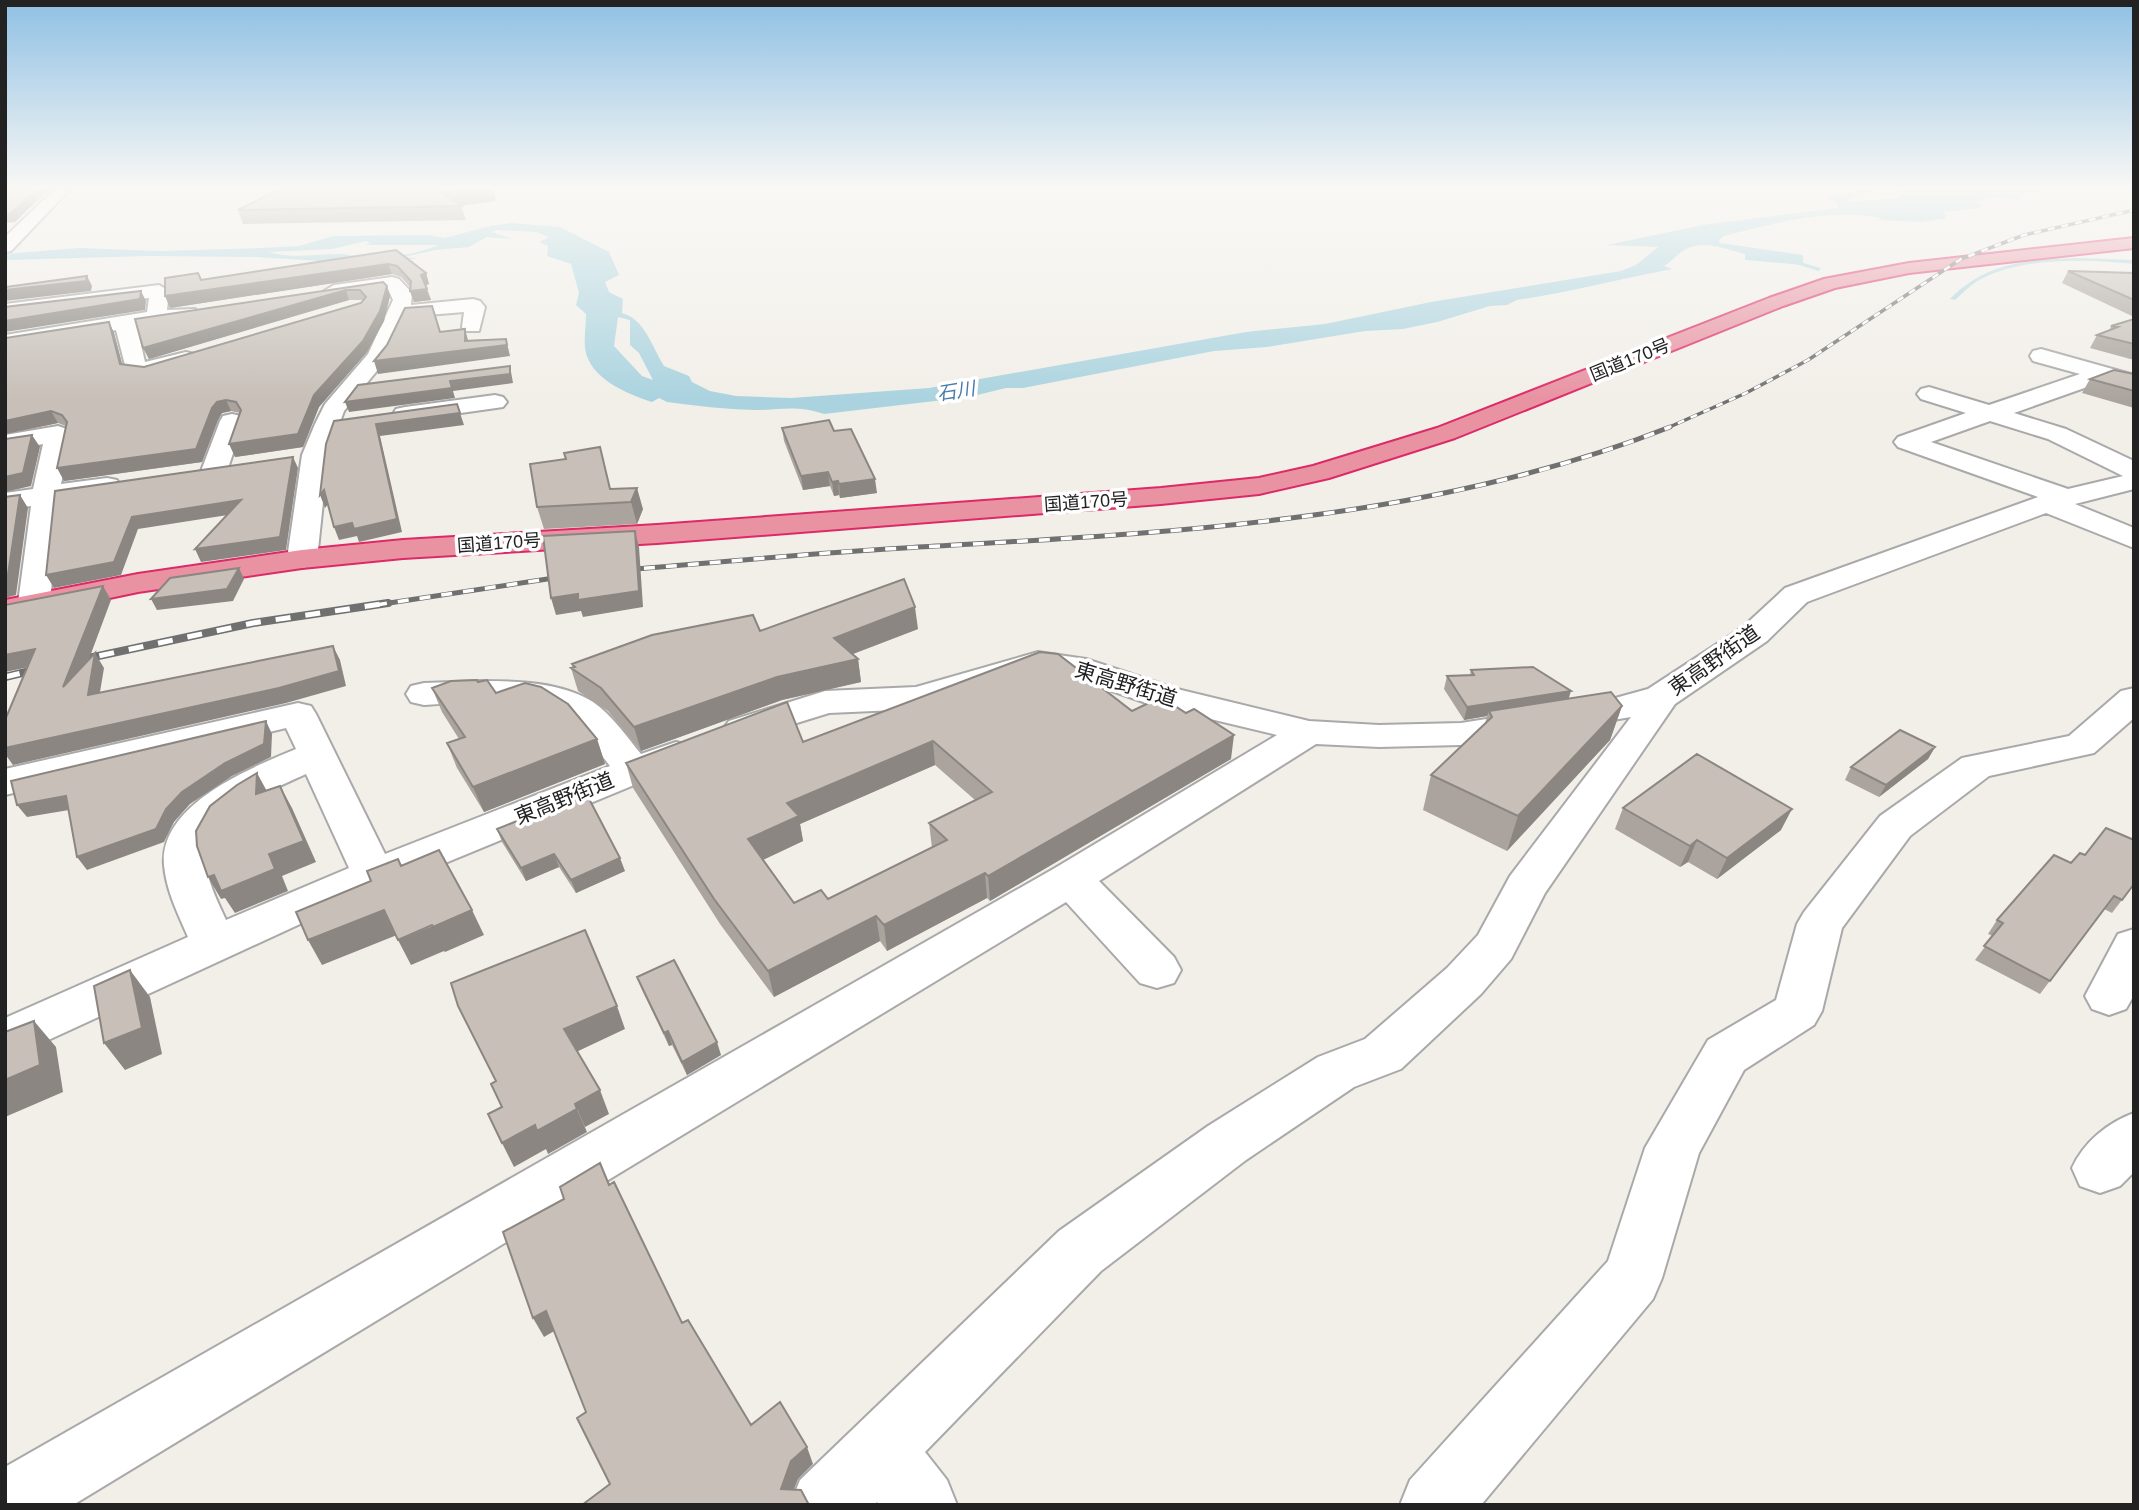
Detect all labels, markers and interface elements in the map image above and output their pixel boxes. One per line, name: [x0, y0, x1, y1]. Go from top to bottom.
street label: 国道170号: [1587, 335, 1673, 385]
water label: 石川: [936, 377, 978, 404]
street label: 国道170号: [1043, 489, 1129, 515]
street label: 国道170号: [456, 530, 542, 556]
street label: 東高野街道: [1664, 620, 1764, 700]
street label: 東高野街道: [1072, 658, 1180, 710]
street label: 東高野街道: [511, 768, 617, 828]

